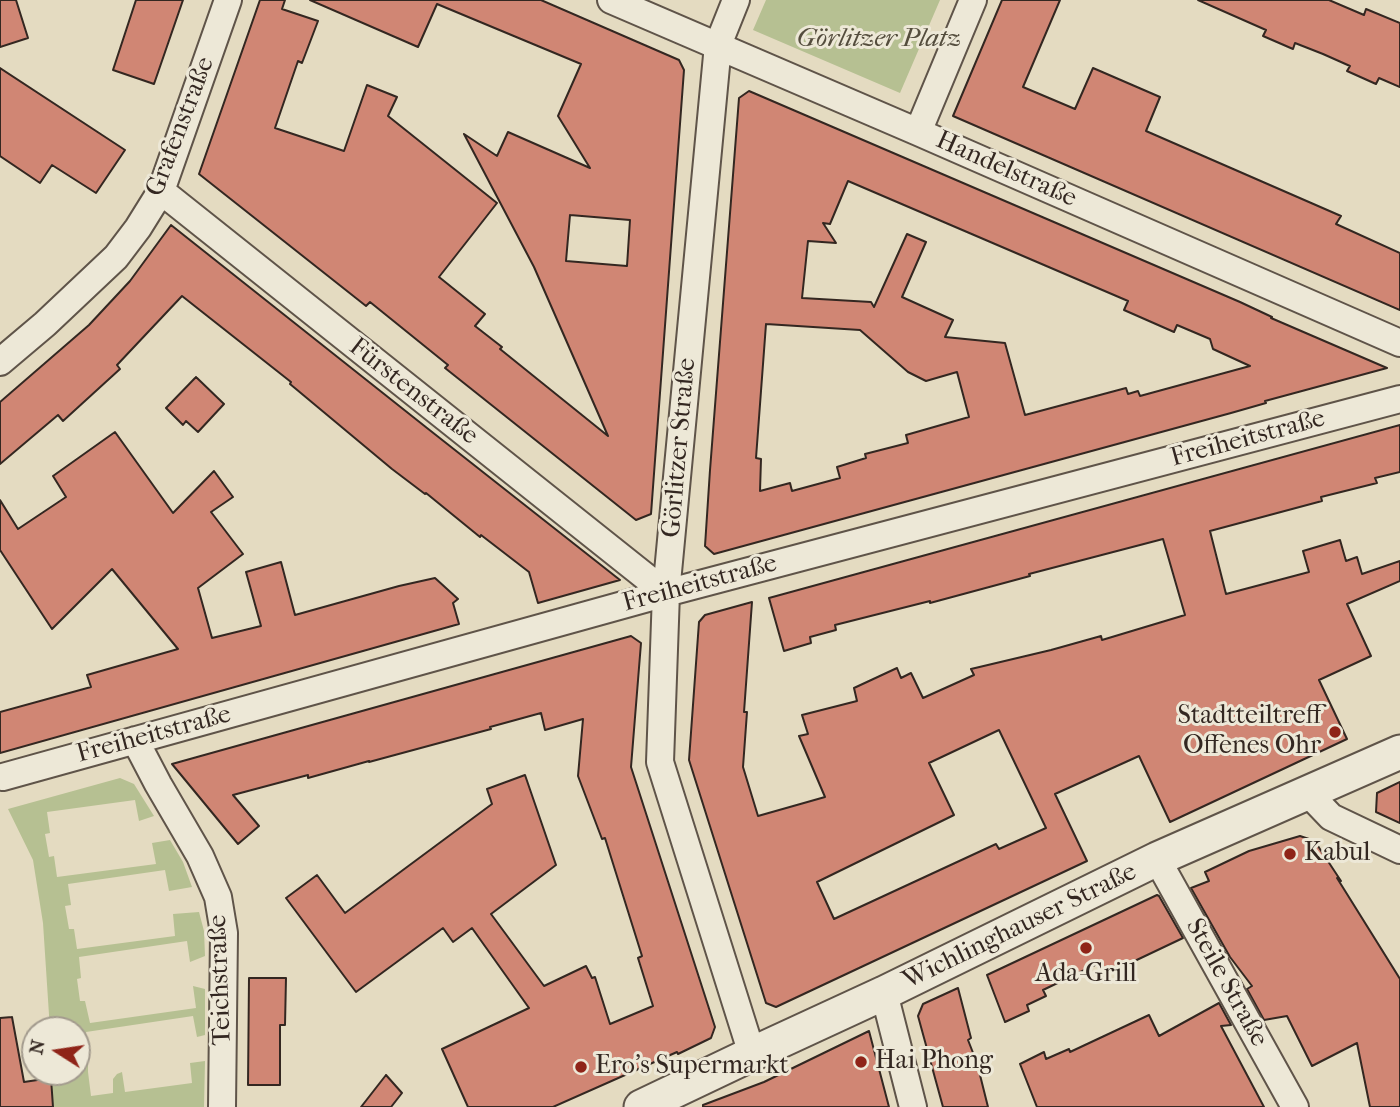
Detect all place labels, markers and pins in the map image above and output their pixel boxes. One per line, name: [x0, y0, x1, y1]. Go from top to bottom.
place label: Stadtteiltreff Offenes Ohr: [1178, 701, 1321, 762]
marker: Stadtteiltreff Offenes Ohr: [1327, 724, 1343, 740]
place label: Kabul: [1304, 838, 1371, 870]
marker: Kabul: [1282, 846, 1298, 862]
marker: Ada-Grill: [1078, 940, 1094, 956]
place label: Ada-Grill: [1035, 959, 1137, 991]
place label: Hai Phong: [875, 1046, 993, 1078]
place label: Ero's Supermarkt: [595, 1051, 789, 1083]
marker: Hai Phong: [853, 1054, 869, 1070]
marker: Ero's Supermarkt: [573, 1059, 589, 1075]

